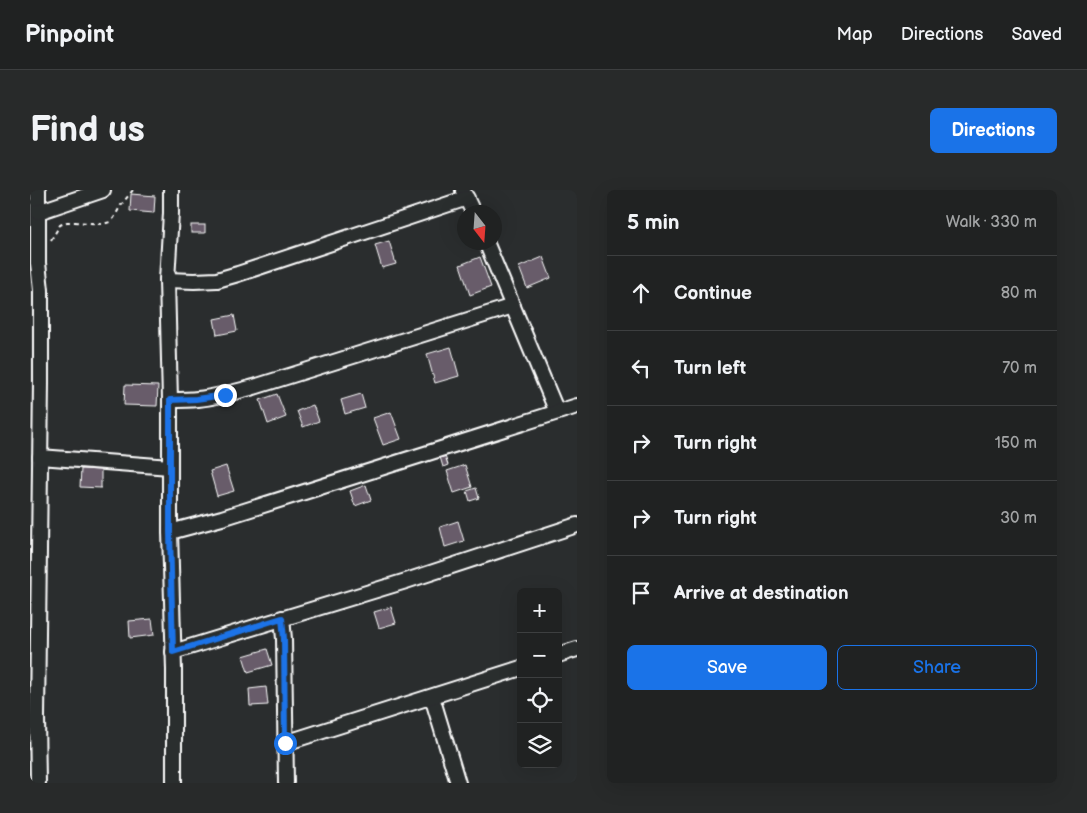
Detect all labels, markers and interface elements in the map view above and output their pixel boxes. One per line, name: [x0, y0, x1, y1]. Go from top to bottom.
text: Pinpoint: [25, 20, 114, 49]
text: Map: [837, 24, 873, 45]
text: Directions: [901, 24, 983, 45]
text: Saved: [1011, 24, 1062, 45]
button: Directions: [930, 108, 1057, 153]
text: Find us: [30, 109, 145, 152]
north arrow: [457, 205, 502, 250]
text: 5 min: [627, 210, 680, 235]
text: Walk · 330 m: [946, 213, 1037, 232]
icon: ahead: [627, 279, 655, 307]
text: Continue: [674, 282, 752, 305]
text: 80 m: [1001, 284, 1037, 303]
icon: left: [627, 354, 655, 382]
text: Turn left: [674, 357, 746, 380]
text: 70 m: [1002, 359, 1037, 378]
route end: [214, 384, 237, 407]
icon: right: [627, 429, 655, 457]
text: Turn right: [674, 432, 757, 455]
text: 150 m: [995, 434, 1037, 453]
icon: right: [627, 504, 655, 532]
text: Turn right: [674, 507, 757, 530]
text: 30 m: [1000, 509, 1037, 528]
icon: arrive: [627, 579, 655, 607]
text: Arrive at destination: [674, 582, 849, 605]
map controls: [517, 588, 562, 768]
button: +: [517, 588, 562, 633]
button: −: [517, 633, 562, 678]
button: Save: [627, 645, 827, 690]
button: Share: [837, 645, 1037, 690]
button: locate: [517, 678, 562, 723]
button: layers: [517, 723, 562, 768]
route start: [274, 732, 297, 755]

